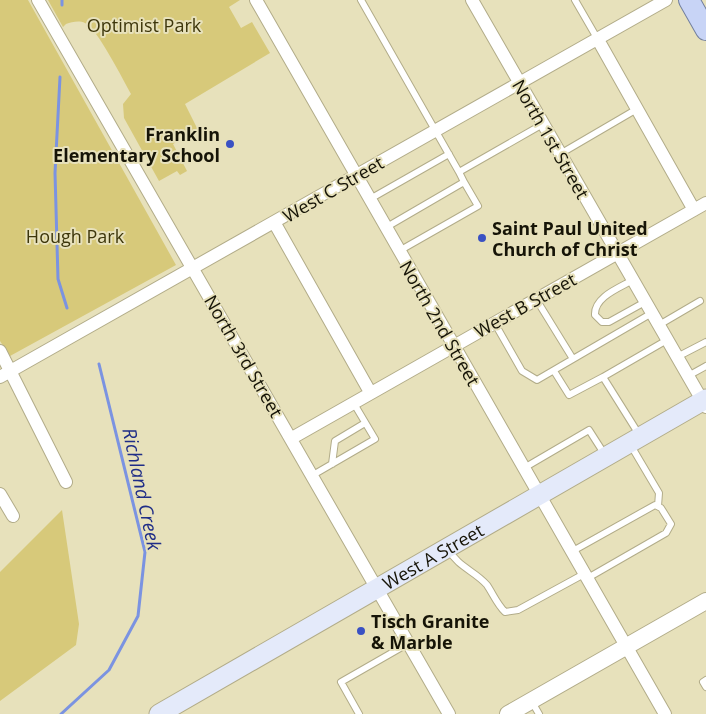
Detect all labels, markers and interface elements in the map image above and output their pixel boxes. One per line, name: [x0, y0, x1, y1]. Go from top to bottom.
park label: Optimist Park: [87, 13, 202, 37]
street label: North 1st Street: [507, 75, 595, 203]
place label: Franklin Elementary School: [53, 122, 220, 167]
marker: Franklin Elementary School: [224, 138, 236, 150]
street label: West C Street: [278, 150, 388, 228]
place label: Saint Paul United Church of Christ: [492, 216, 648, 261]
park label: Hough Park: [26, 224, 125, 248]
marker: Saint Paul United Church of Christ: [476, 232, 488, 244]
street label: North 2nd Street: [394, 256, 486, 390]
street label: West B Street: [470, 267, 580, 343]
street label: North 3rd Street: [199, 290, 289, 422]
water label: Richland Creek: [116, 425, 168, 553]
street label: West A Street: [378, 518, 488, 595]
place label: Tisch Granite & Marble: [371, 609, 489, 654]
marker: Tisch Granite & Marble: [355, 625, 367, 637]

